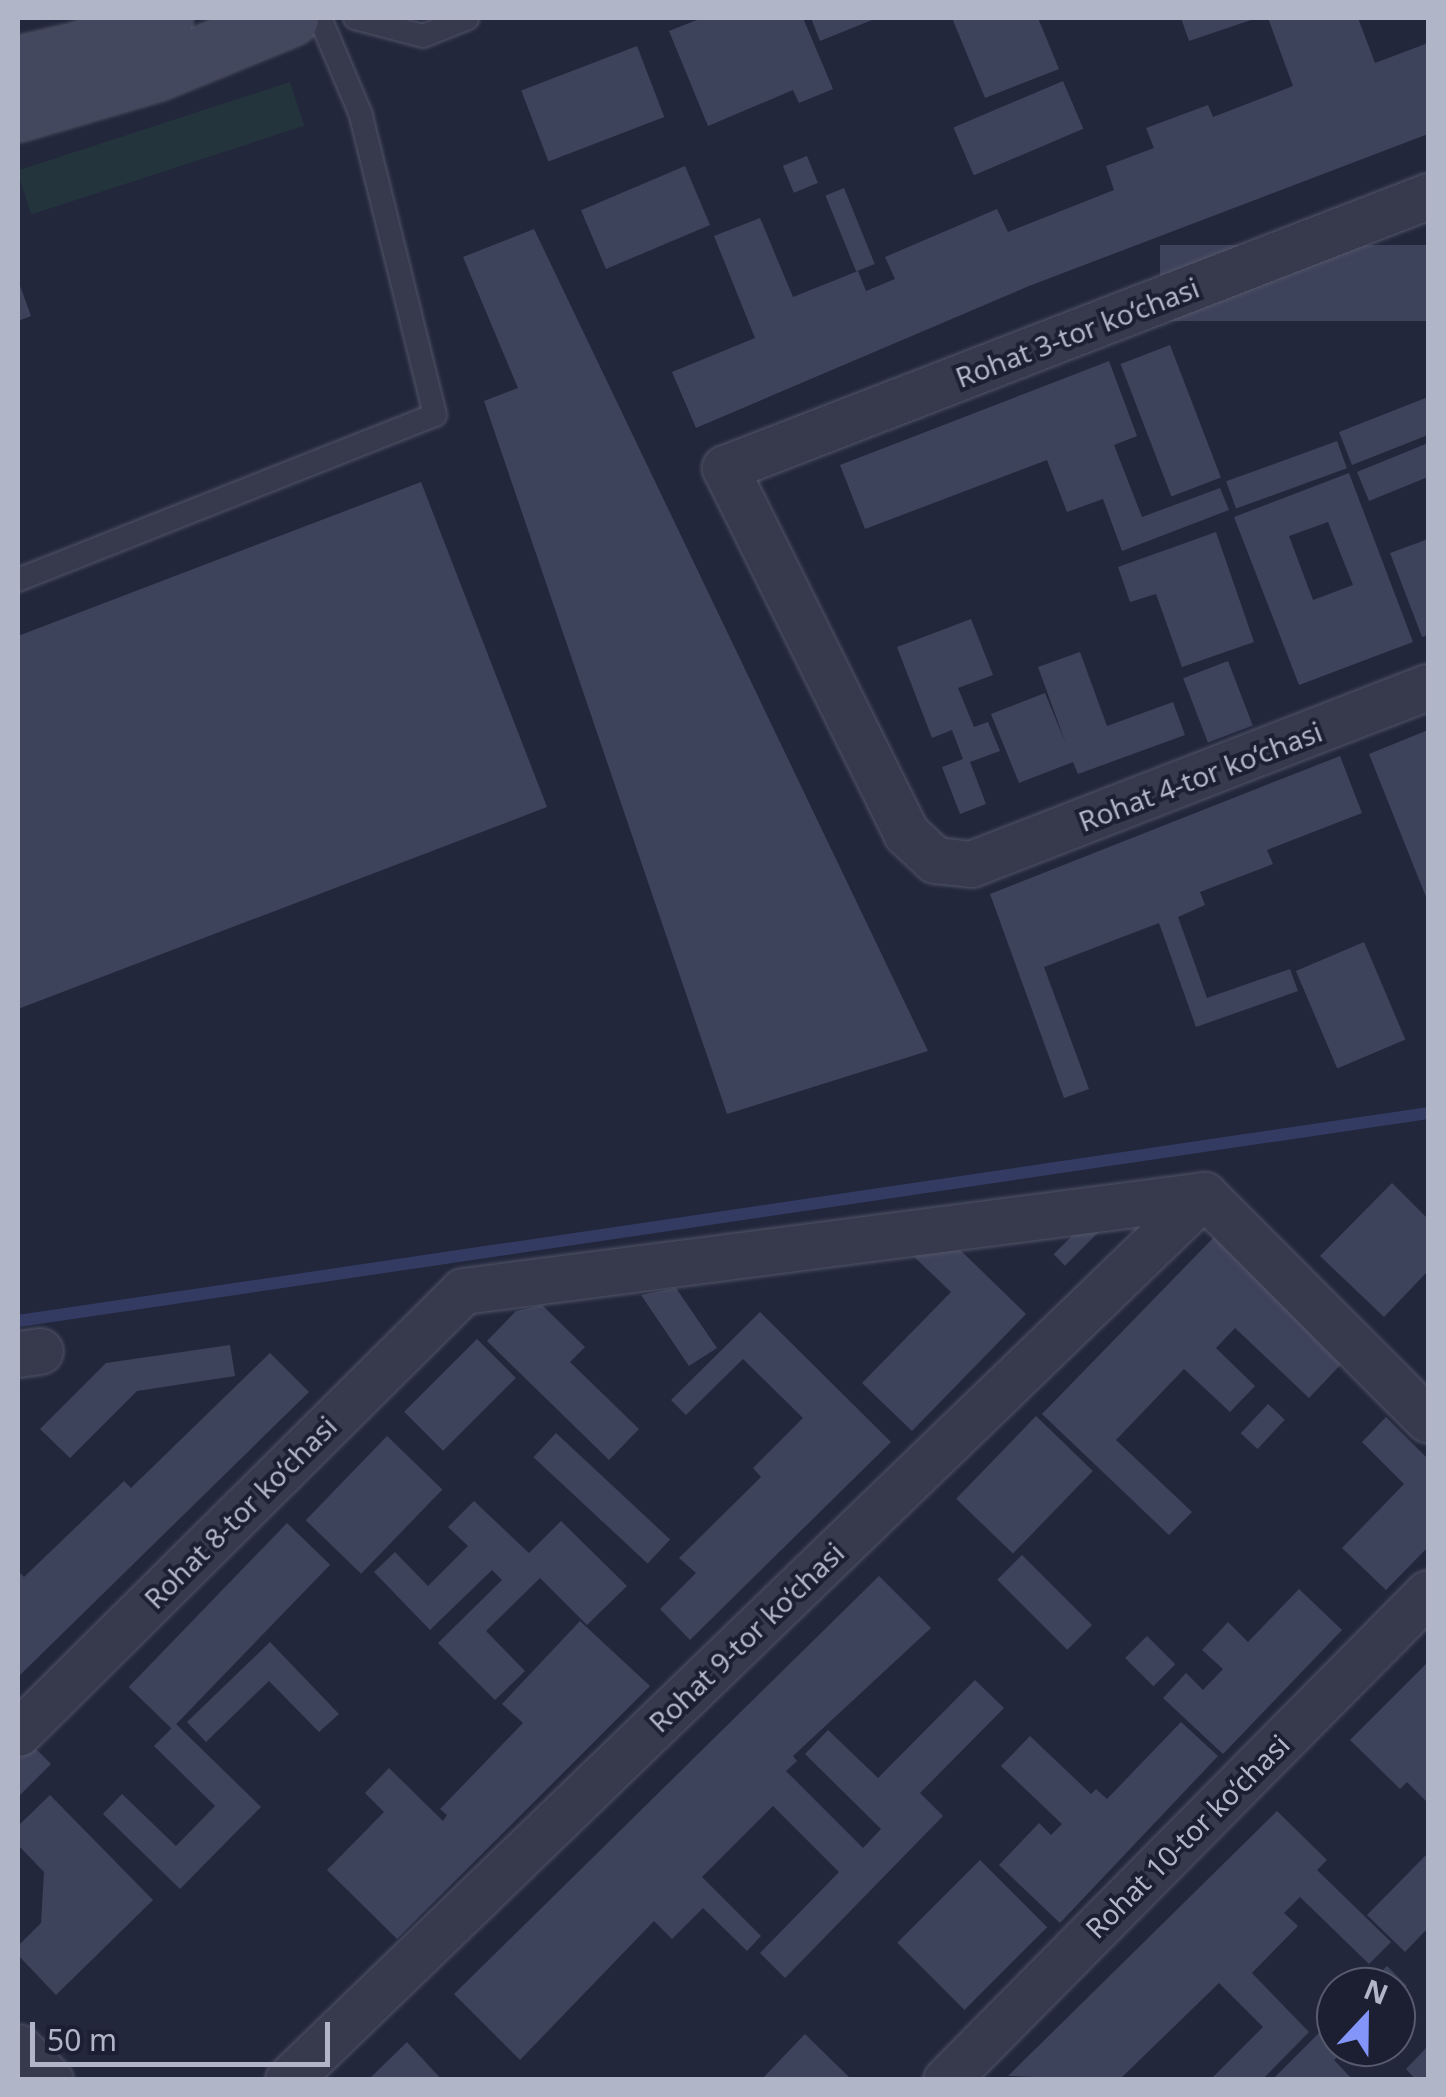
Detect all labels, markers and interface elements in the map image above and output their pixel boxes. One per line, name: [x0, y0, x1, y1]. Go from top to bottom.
street label: Rohat 3-tor ko‘chasi: [951, 270, 1203, 394]
street label: Rohat 4-tor ko‘chasi: [1074, 714, 1326, 838]
street label: Rohat 8-tor ko‘chasi: [137, 1409, 343, 1615]
street label: Rohat 9-tor ko‘chasi: [642, 1535, 850, 1739]
street label: Rohat 10-tor ko‘chasi: [1078, 1727, 1296, 1945]
north arrow: [1316, 1967, 1416, 2067]
text: N: [1359, 1969, 1394, 2013]
scale bar: [35, 2002, 335, 2064]
text: 50 m: [47, 2019, 117, 2060]

